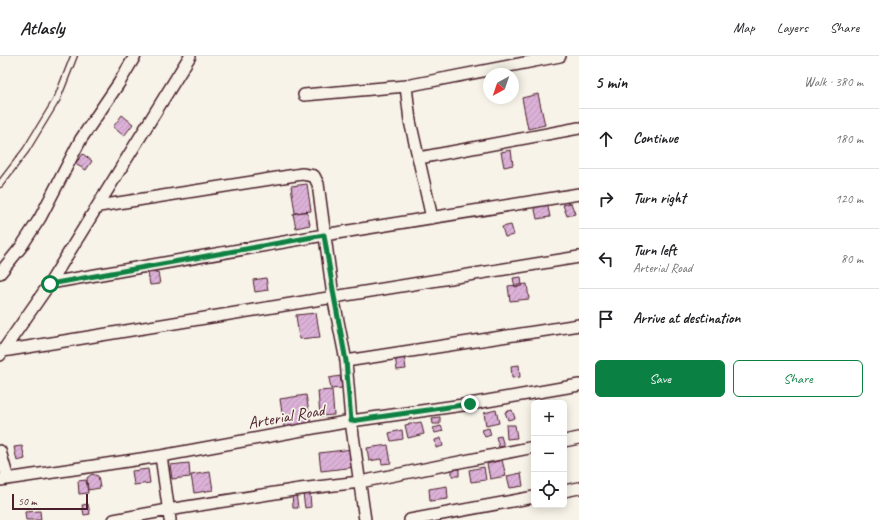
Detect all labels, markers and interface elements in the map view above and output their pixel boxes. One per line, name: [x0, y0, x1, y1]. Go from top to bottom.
text: Atlasly: [20, 16, 64, 40]
text: Map: [733, 19, 755, 36]
text: Layers: [777, 19, 808, 36]
text: Share: [830, 19, 859, 36]
north arrow: [483, 68, 519, 104]
text: 5 min: [595, 72, 627, 93]
text: Walk · 380 m: [804, 74, 863, 90]
icon: ahead: [595, 128, 617, 150]
text: Continue: [633, 129, 678, 148]
text: 180 m: [835, 131, 863, 147]
icon: right: [595, 188, 617, 210]
text: Turn right: [633, 189, 686, 208]
text: 120 m: [835, 191, 863, 207]
text: Turn left: [633, 241, 676, 260]
icon: left: [595, 248, 617, 270]
text: 80 m: [841, 251, 863, 267]
text: Arterial Road: [633, 260, 692, 276]
route start: [41, 275, 59, 293]
icon: arrive: [595, 308, 617, 330]
text: Arrive at destination: [633, 309, 740, 328]
button: Save: [595, 360, 725, 397]
button: Share: [733, 360, 863, 397]
route end: [461, 395, 479, 413]
street label: Arterial Road: [246, 399, 329, 434]
map controls: [531, 400, 567, 508]
button: +: [531, 400, 567, 436]
button: −: [531, 436, 567, 472]
button: locate: [531, 472, 567, 508]
scale bar: [12, 492, 88, 511]
text: 50 m: [18, 494, 37, 508]

